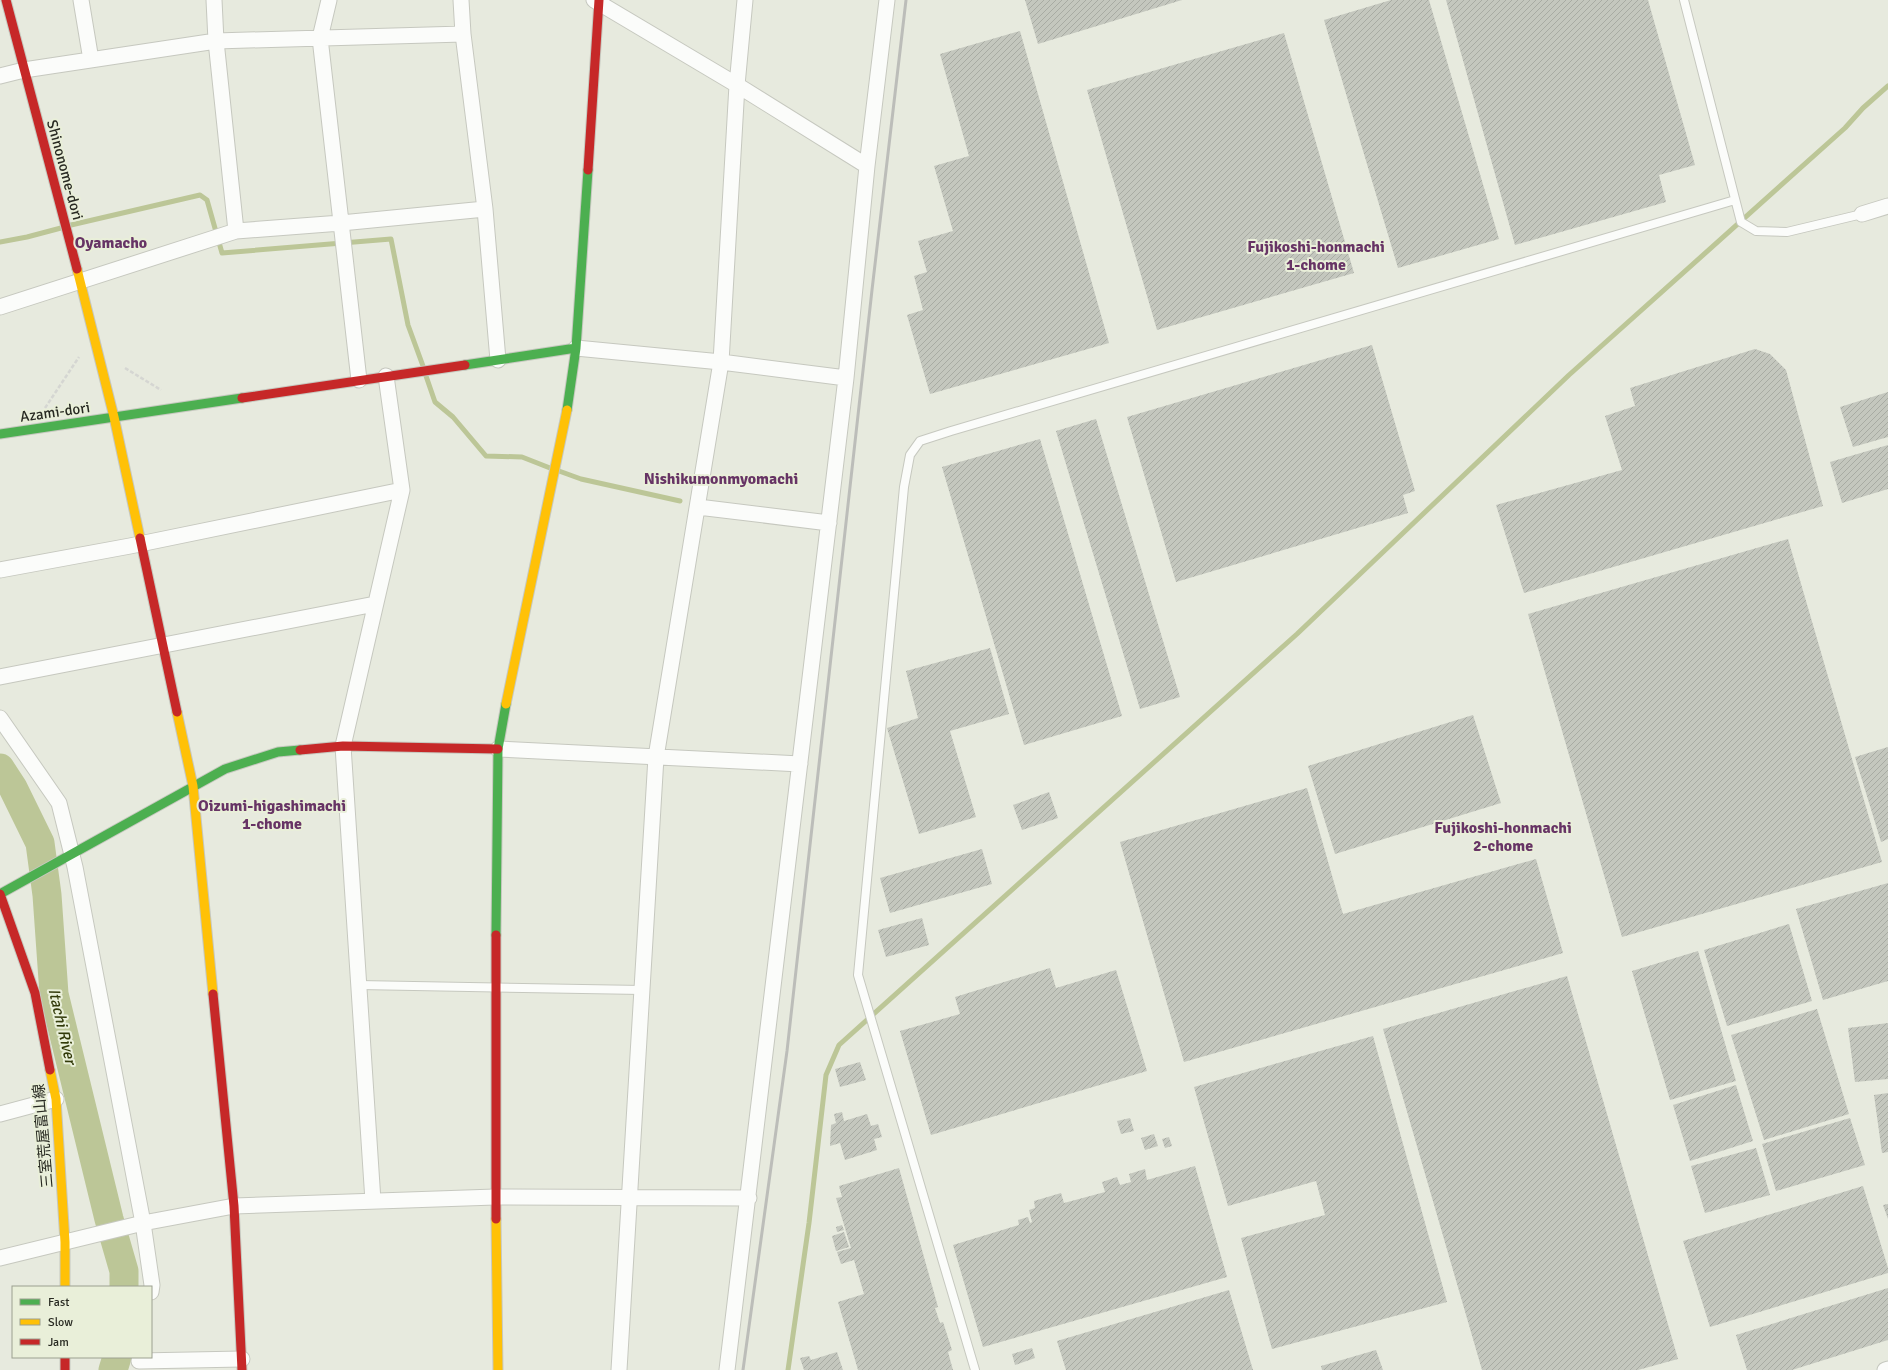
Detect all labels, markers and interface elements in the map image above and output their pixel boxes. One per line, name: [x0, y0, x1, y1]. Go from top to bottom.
street label: Shinonome-dori: [43, 118, 87, 222]
district label: Oyamacho: [75, 233, 147, 253]
district label: Fujikoshi-honmachi 1-chome: [1247, 237, 1385, 275]
street label: Azami-dori: [19, 398, 91, 426]
district label: Nishikumonmyomachi: [644, 469, 798, 489]
district label: Oizumi-higashimachi 1-chome: [198, 796, 346, 834]
district label: Fujikoshi-honmachi 2-chome: [1434, 818, 1572, 856]
water label: Itachi River: [44, 986, 81, 1068]
street label: 三室荒屋富山線: [29, 1083, 57, 1189]
legend: [12, 1286, 152, 1358]
text: Fast: [48, 1295, 69, 1310]
text: Slow: [48, 1315, 73, 1330]
text: Jam: [48, 1335, 69, 1350]

